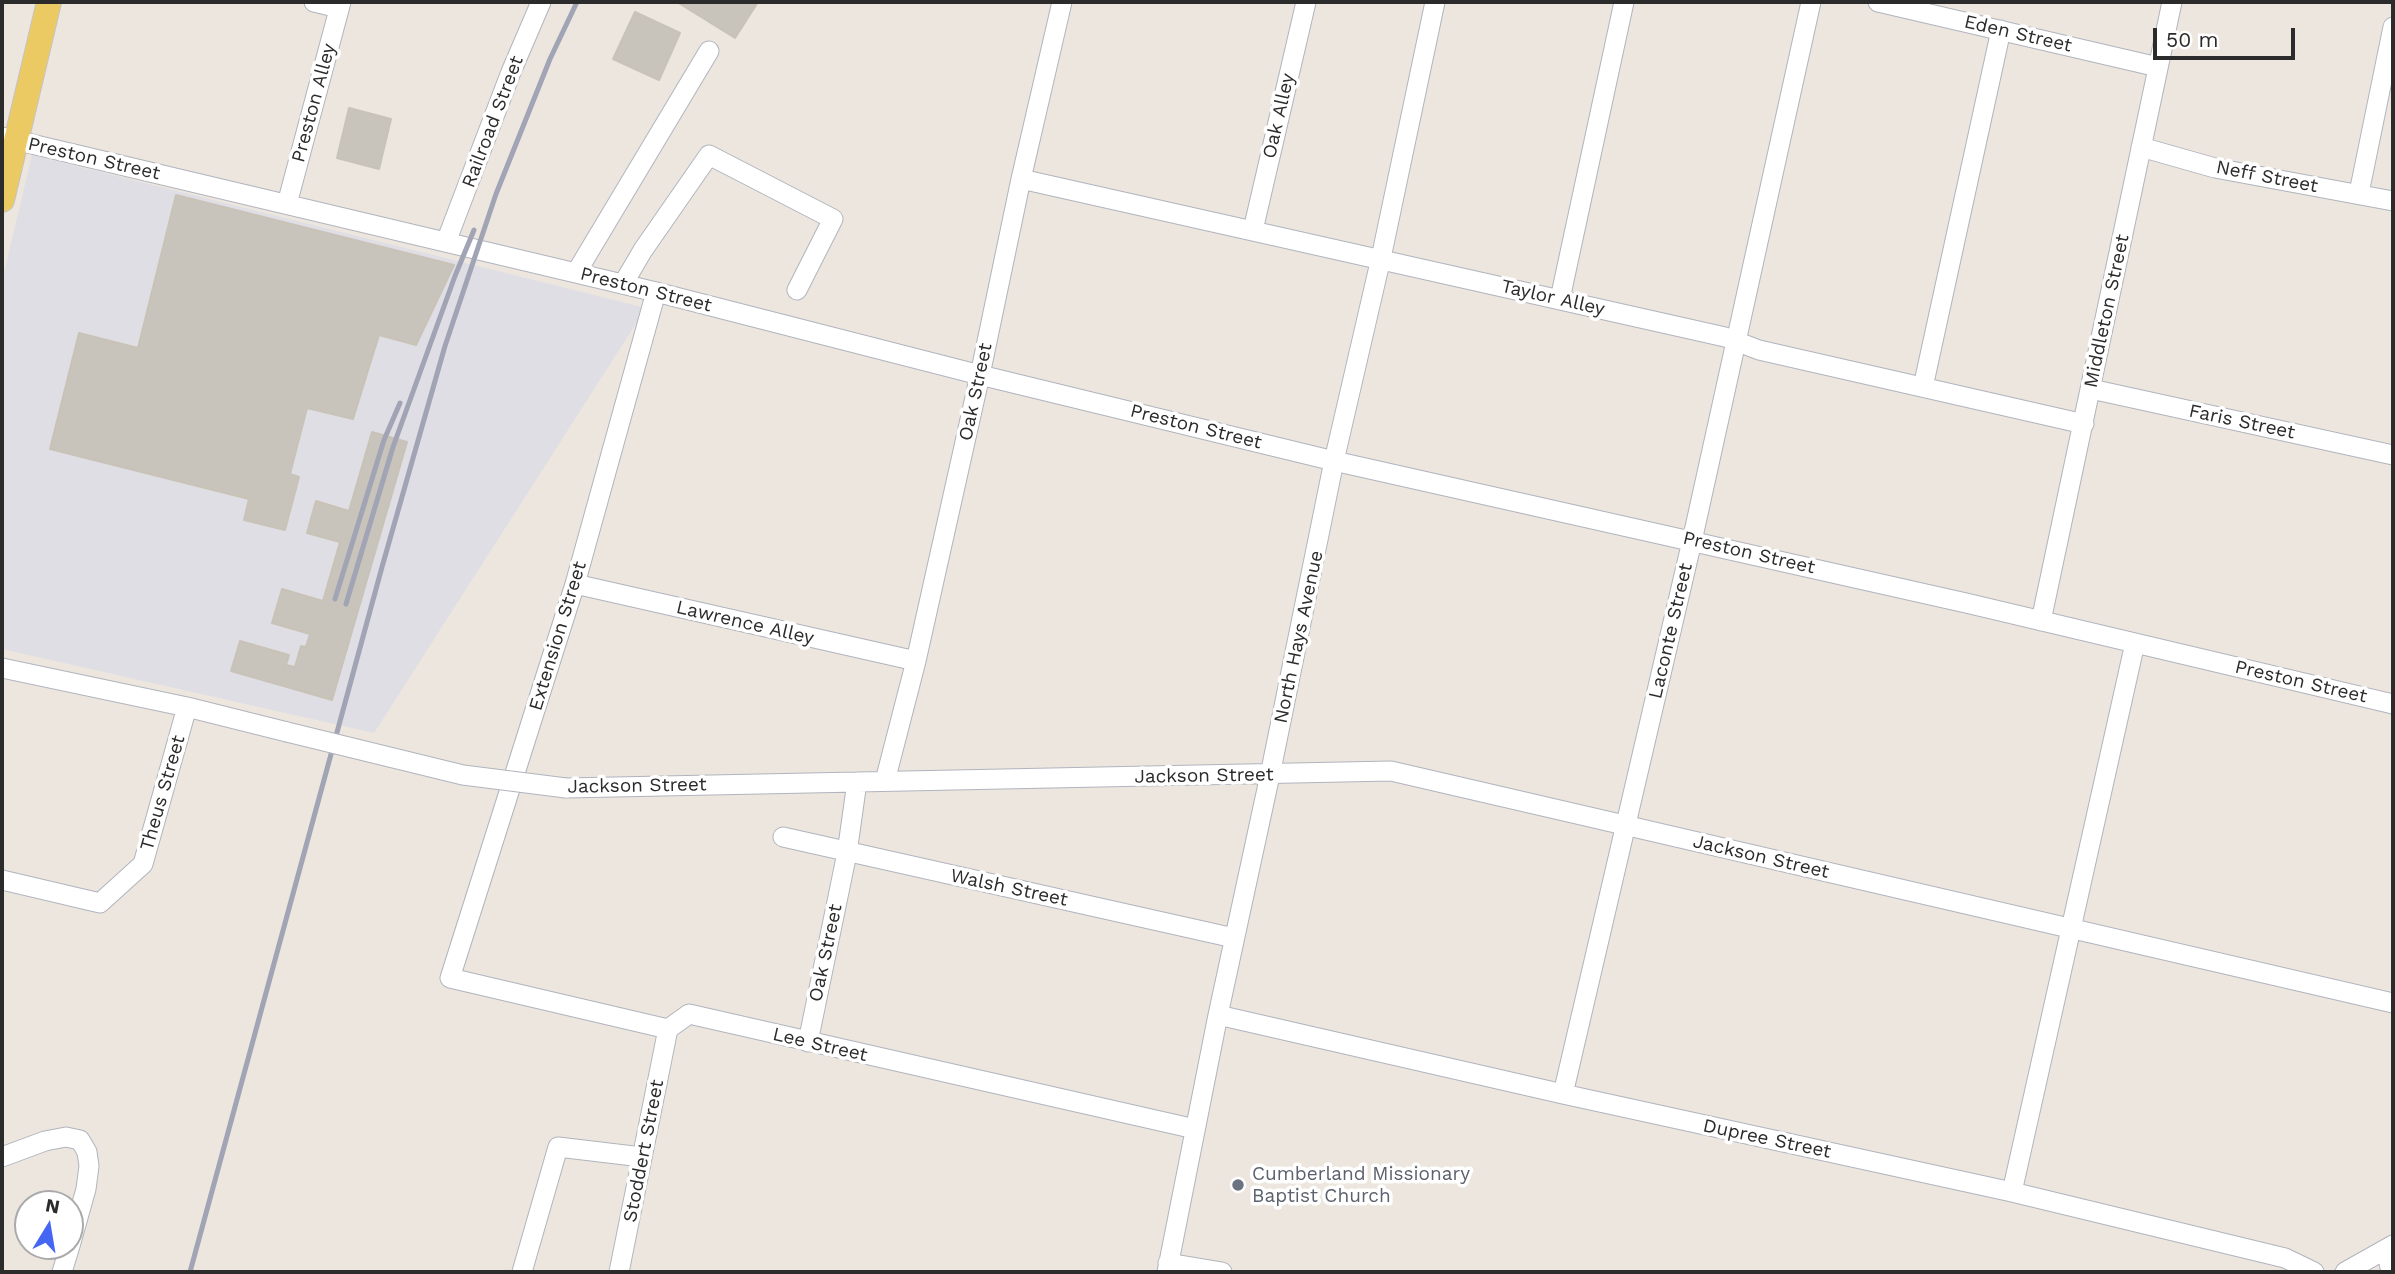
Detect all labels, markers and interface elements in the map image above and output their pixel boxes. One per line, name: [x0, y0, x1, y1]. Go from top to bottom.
street label: Eden Street: [1962, 11, 2074, 57]
scale bar: [2157, 14, 2299, 58]
text: 50 m: [2166, 27, 2218, 52]
street label: Preston Alley: [287, 41, 341, 165]
street label: Railroad Street: [457, 53, 529, 191]
street label: Oak Alley: [1258, 71, 1300, 161]
street label: Preston Street: [26, 133, 162, 185]
street label: Neff Street: [2214, 156, 2320, 198]
street label: Middleton Street: [2080, 232, 2134, 390]
street label: Preston Street: [578, 263, 714, 317]
street label: Taylor Alley: [1499, 275, 1607, 321]
street label: Oak Street: [955, 341, 997, 443]
street label: Preston Street: [1128, 400, 1264, 454]
street label: Faris Street: [2187, 400, 2297, 444]
street label: Preston Street: [1681, 527, 1817, 579]
street label: North Hays Avenue: [1270, 549, 1328, 725]
street label: Extension Street: [524, 559, 592, 713]
street label: Laconte Street: [1644, 561, 1698, 701]
street label: Lawrence Alley: [674, 596, 816, 650]
street label: Preston Street: [2233, 656, 2369, 708]
street label: Theus Street: [136, 733, 190, 853]
street label: Jackson Street: [1134, 763, 1274, 789]
street label: Jackson Street: [567, 773, 707, 799]
street label: Jackson Street: [1691, 830, 1831, 884]
street label: Walsh Street: [948, 864, 1070, 912]
street label: Oak Street: [805, 902, 847, 1004]
street label: Lee Street: [770, 1023, 870, 1067]
street label: Stoddert Street: [619, 1078, 669, 1224]
street label: Dupree Street: [1701, 1114, 1833, 1164]
place label: Cumberland Missionary Baptist Church: [1252, 1163, 1470, 1207]
marker: Cumberland Missionary Baptist Church: [1230, 1177, 1246, 1193]
north arrow: [14, 1190, 84, 1260]
text: N: [44, 1193, 62, 1218]

